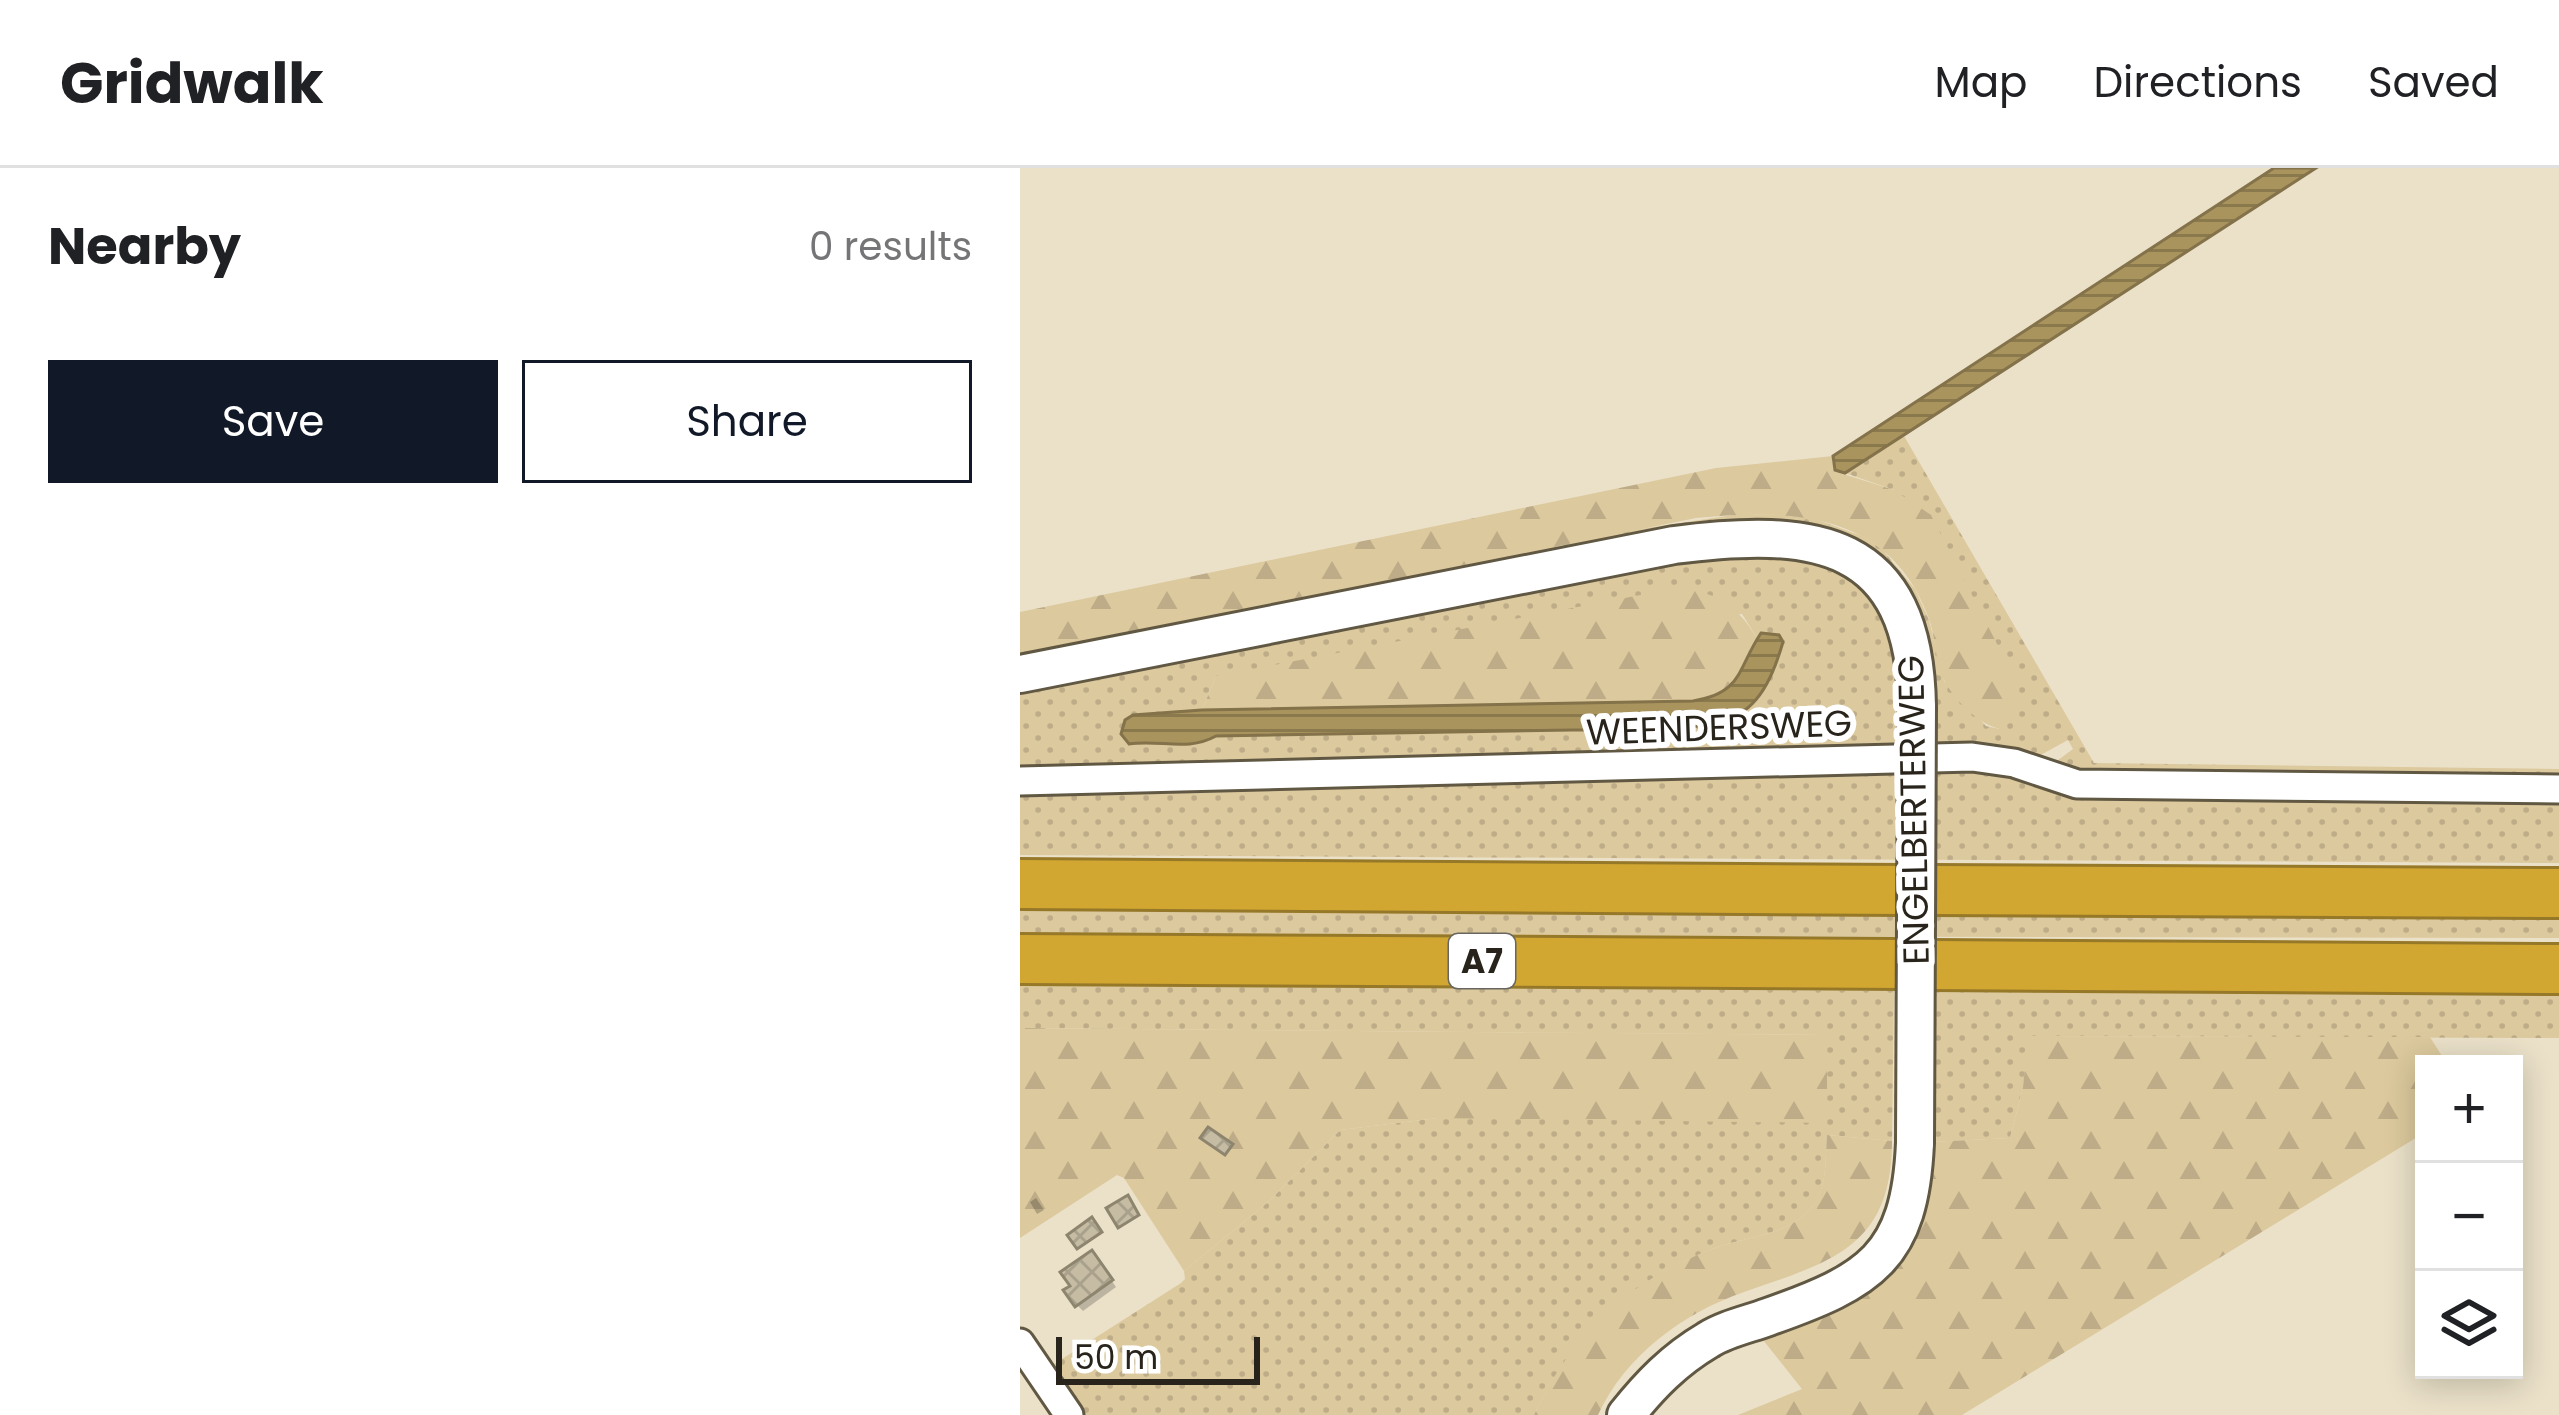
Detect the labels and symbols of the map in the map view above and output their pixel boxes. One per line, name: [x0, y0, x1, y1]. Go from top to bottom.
street label: ENGELBERTERWEG: [1885, 655, 1942, 965]
street label: WEENDERSWEG: [1585, 697, 1853, 758]
road number: A7: [1449, 934, 1515, 988]
scale bar: [1056, 1331, 1260, 1384]

